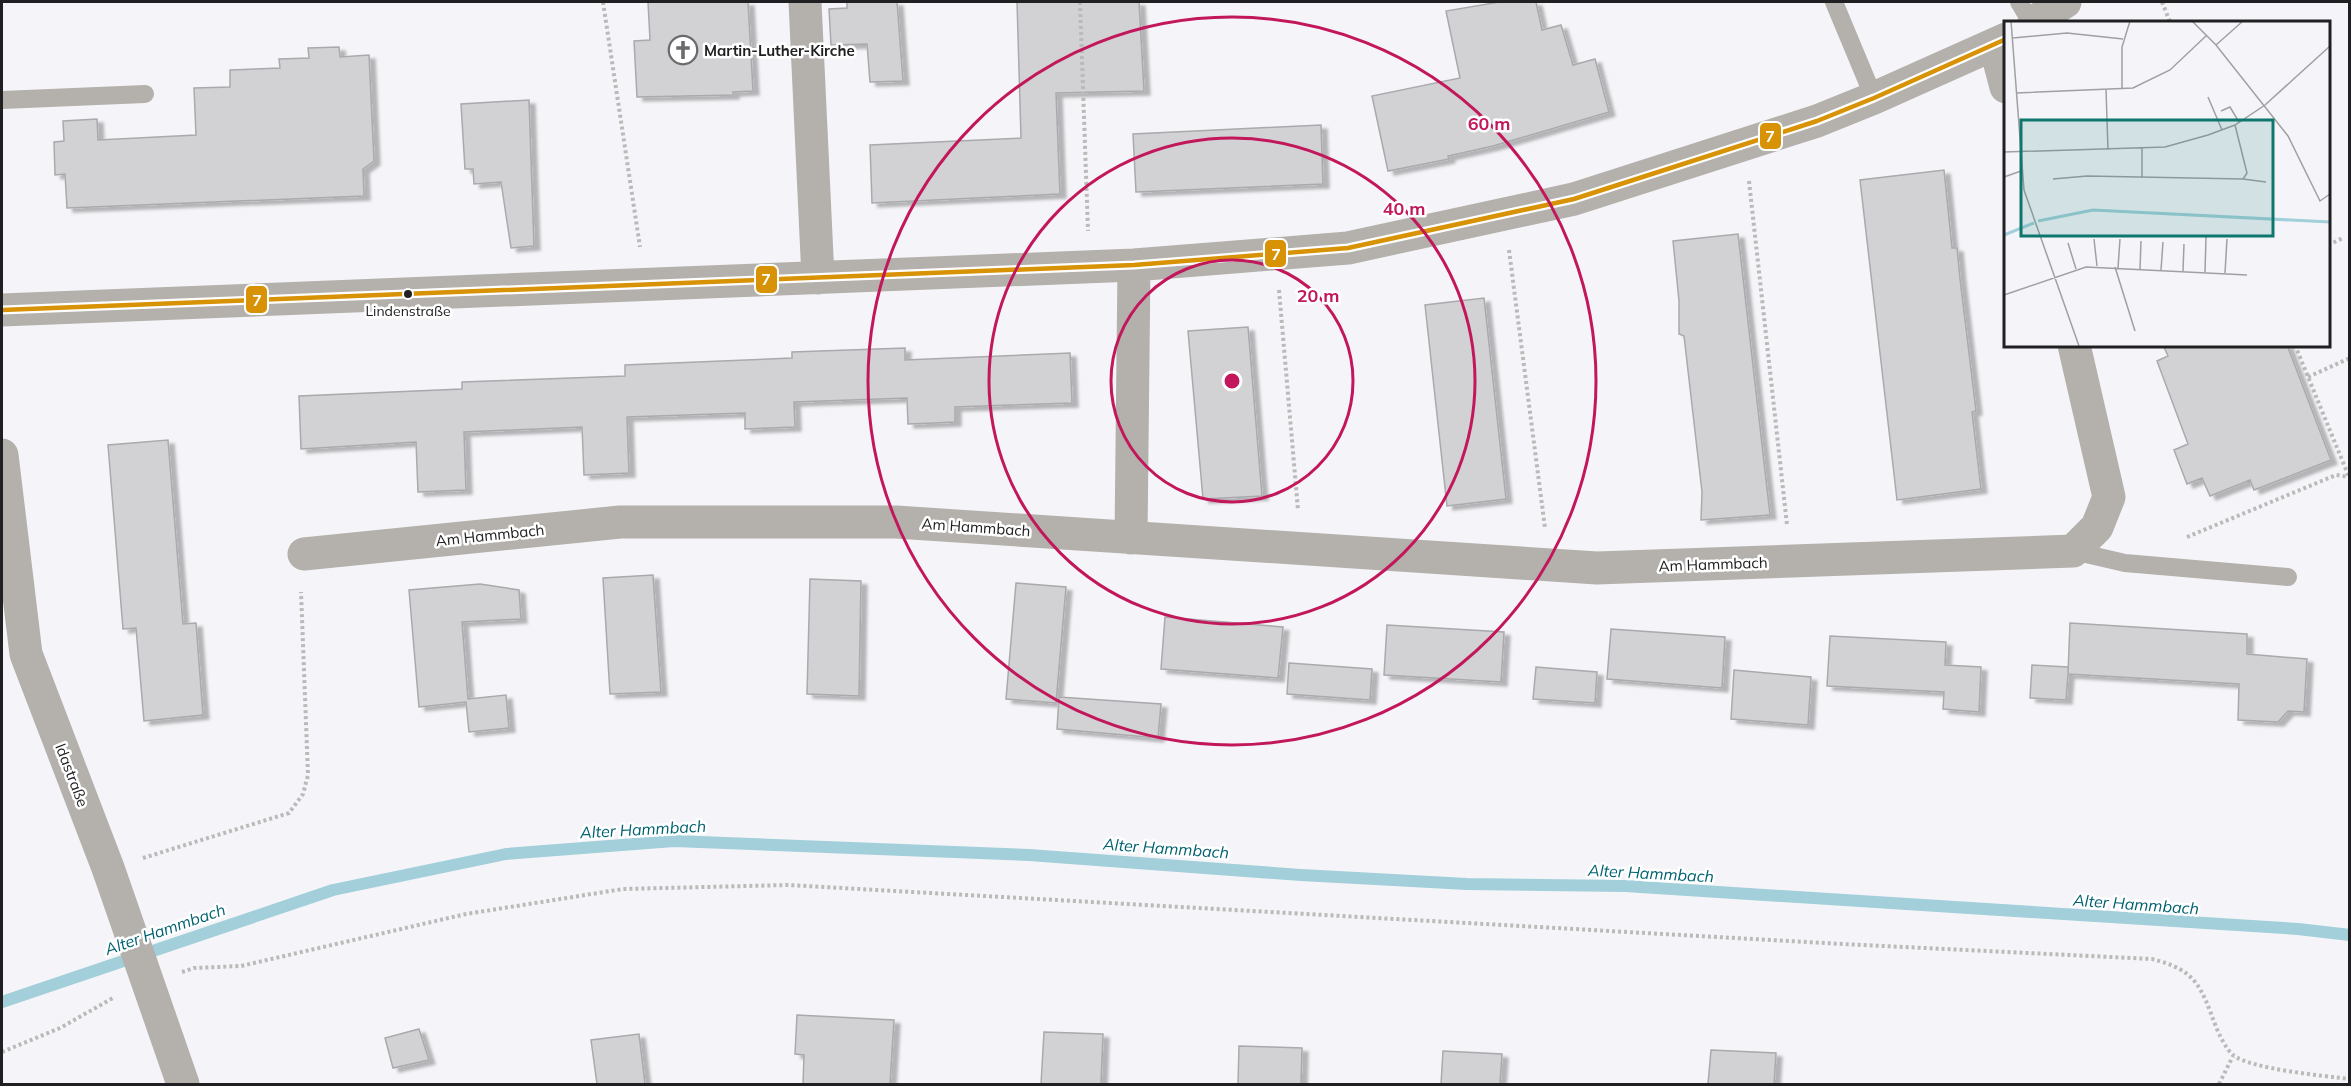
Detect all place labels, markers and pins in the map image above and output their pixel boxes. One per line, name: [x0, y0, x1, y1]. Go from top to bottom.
church icon: Martin-Luther-Kirche: [667, 34, 699, 66]
place label: Martin-Luther-Kirche: [704, 41, 855, 60]
marker: Lindenstraße: [402, 288, 414, 300]
place label: Lindenstraße: [365, 302, 451, 320]
centre of rings: [1222, 371, 1242, 391]

